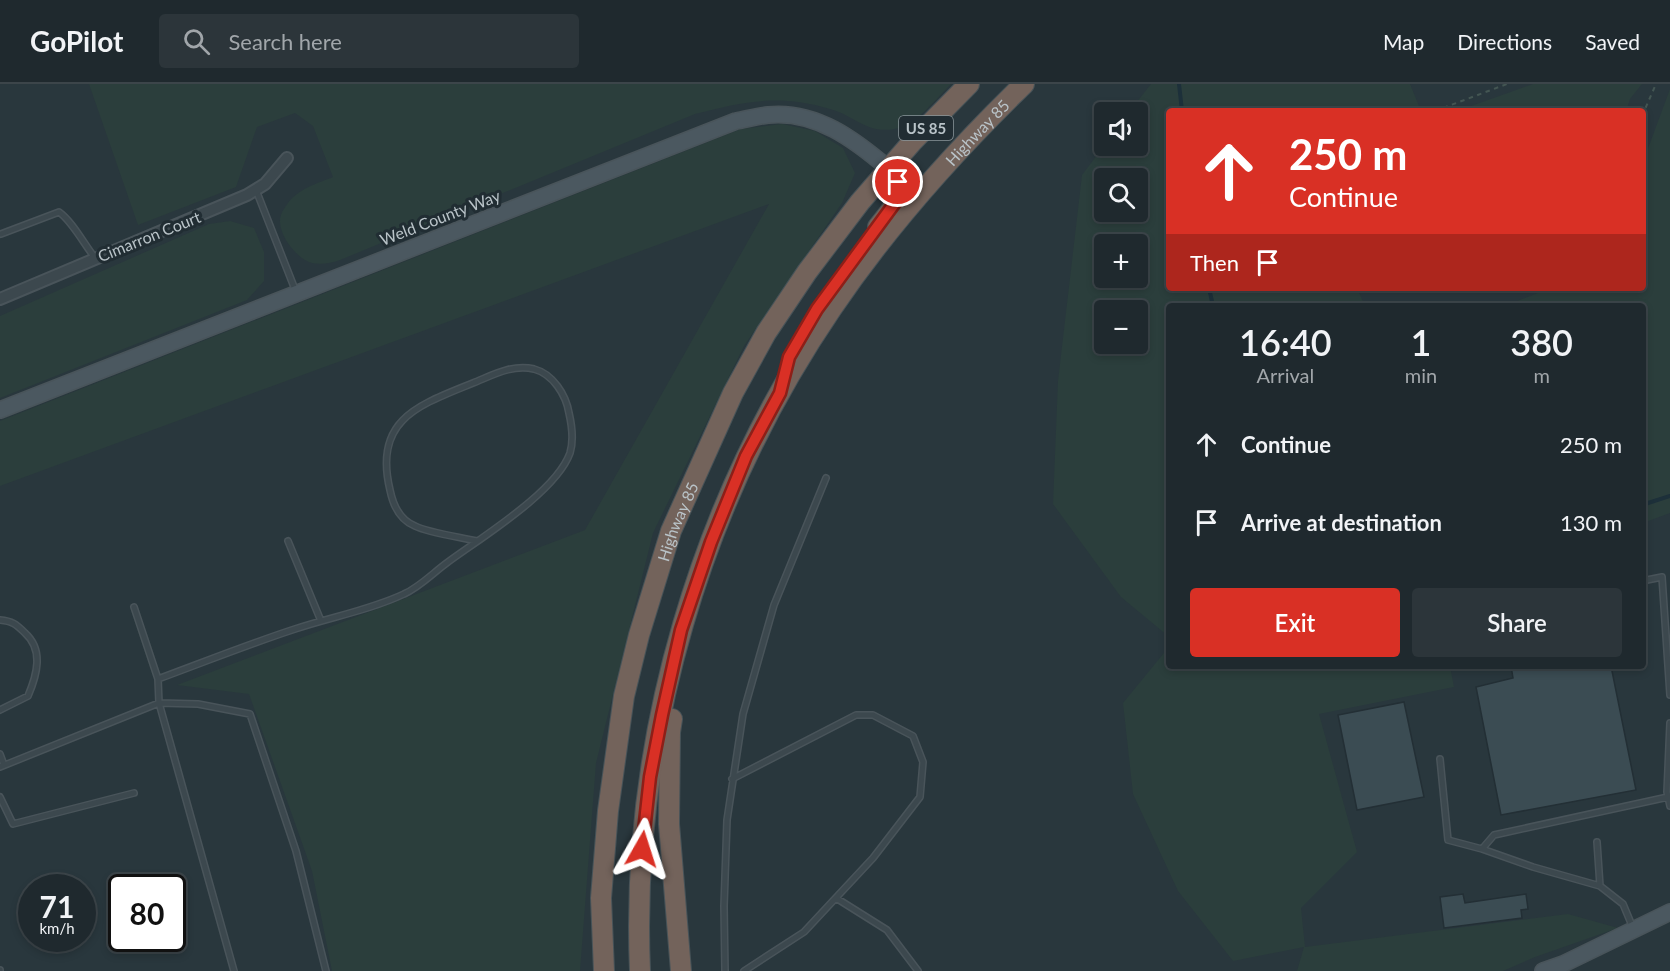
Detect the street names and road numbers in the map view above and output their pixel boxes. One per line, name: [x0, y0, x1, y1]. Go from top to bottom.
street label: Highway 85: [941, 95, 1013, 169]
road number: US 85: [899, 116, 953, 140]
street label: Weld County Way: [377, 185, 504, 249]
street label: Cimarron Court: [95, 207, 203, 265]
street label: Highway 85: [653, 479, 701, 563]

